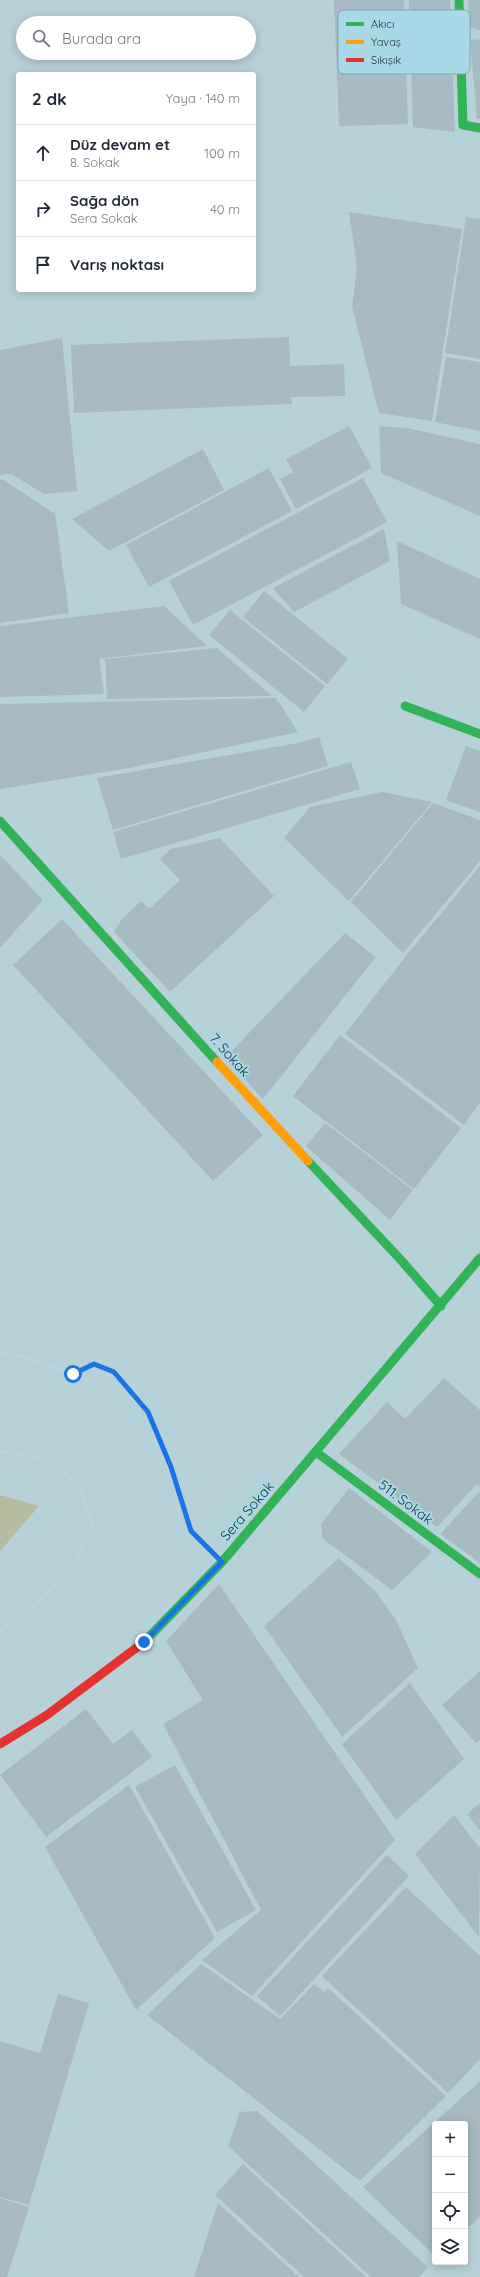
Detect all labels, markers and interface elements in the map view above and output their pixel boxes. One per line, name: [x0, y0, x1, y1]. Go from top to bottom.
legend: [338, 10, 470, 74]
search box: [16, 16, 256, 60]
text: Akıcı: [371, 17, 394, 31]
icon: search: [30, 27, 52, 49]
text: Burada ara: [62, 29, 141, 48]
text: Yavaş: [371, 35, 401, 49]
text: Sıkışık: [371, 53, 401, 67]
text: 2 dk: [32, 88, 67, 109]
text: Yaya · 140 m: [166, 90, 240, 106]
text: Düz devam et: [70, 135, 170, 154]
icon: ahead: [32, 142, 54, 164]
text: 100 m: [204, 145, 240, 161]
text: 8. Sokak: [70, 154, 120, 170]
text: Sağa dön: [70, 191, 139, 210]
icon: right: [32, 198, 54, 220]
text: 40 m: [210, 201, 240, 217]
text: Sera Sokak: [70, 210, 138, 226]
icon: arrive: [32, 254, 54, 276]
text: Varış noktası: [70, 255, 164, 274]
street label: 7. Sokak: [206, 1030, 254, 1080]
route start: [64, 1365, 82, 1383]
street label: 511. Sokak: [375, 1476, 437, 1528]
street label: Sera Sokak: [216, 1478, 278, 1544]
route end: [135, 1633, 153, 1651]
map controls: [432, 2121, 468, 2265]
button: +: [432, 2121, 468, 2157]
button: −: [432, 2157, 468, 2193]
button: locate: [432, 2193, 468, 2229]
button: layers: [432, 2229, 468, 2265]

